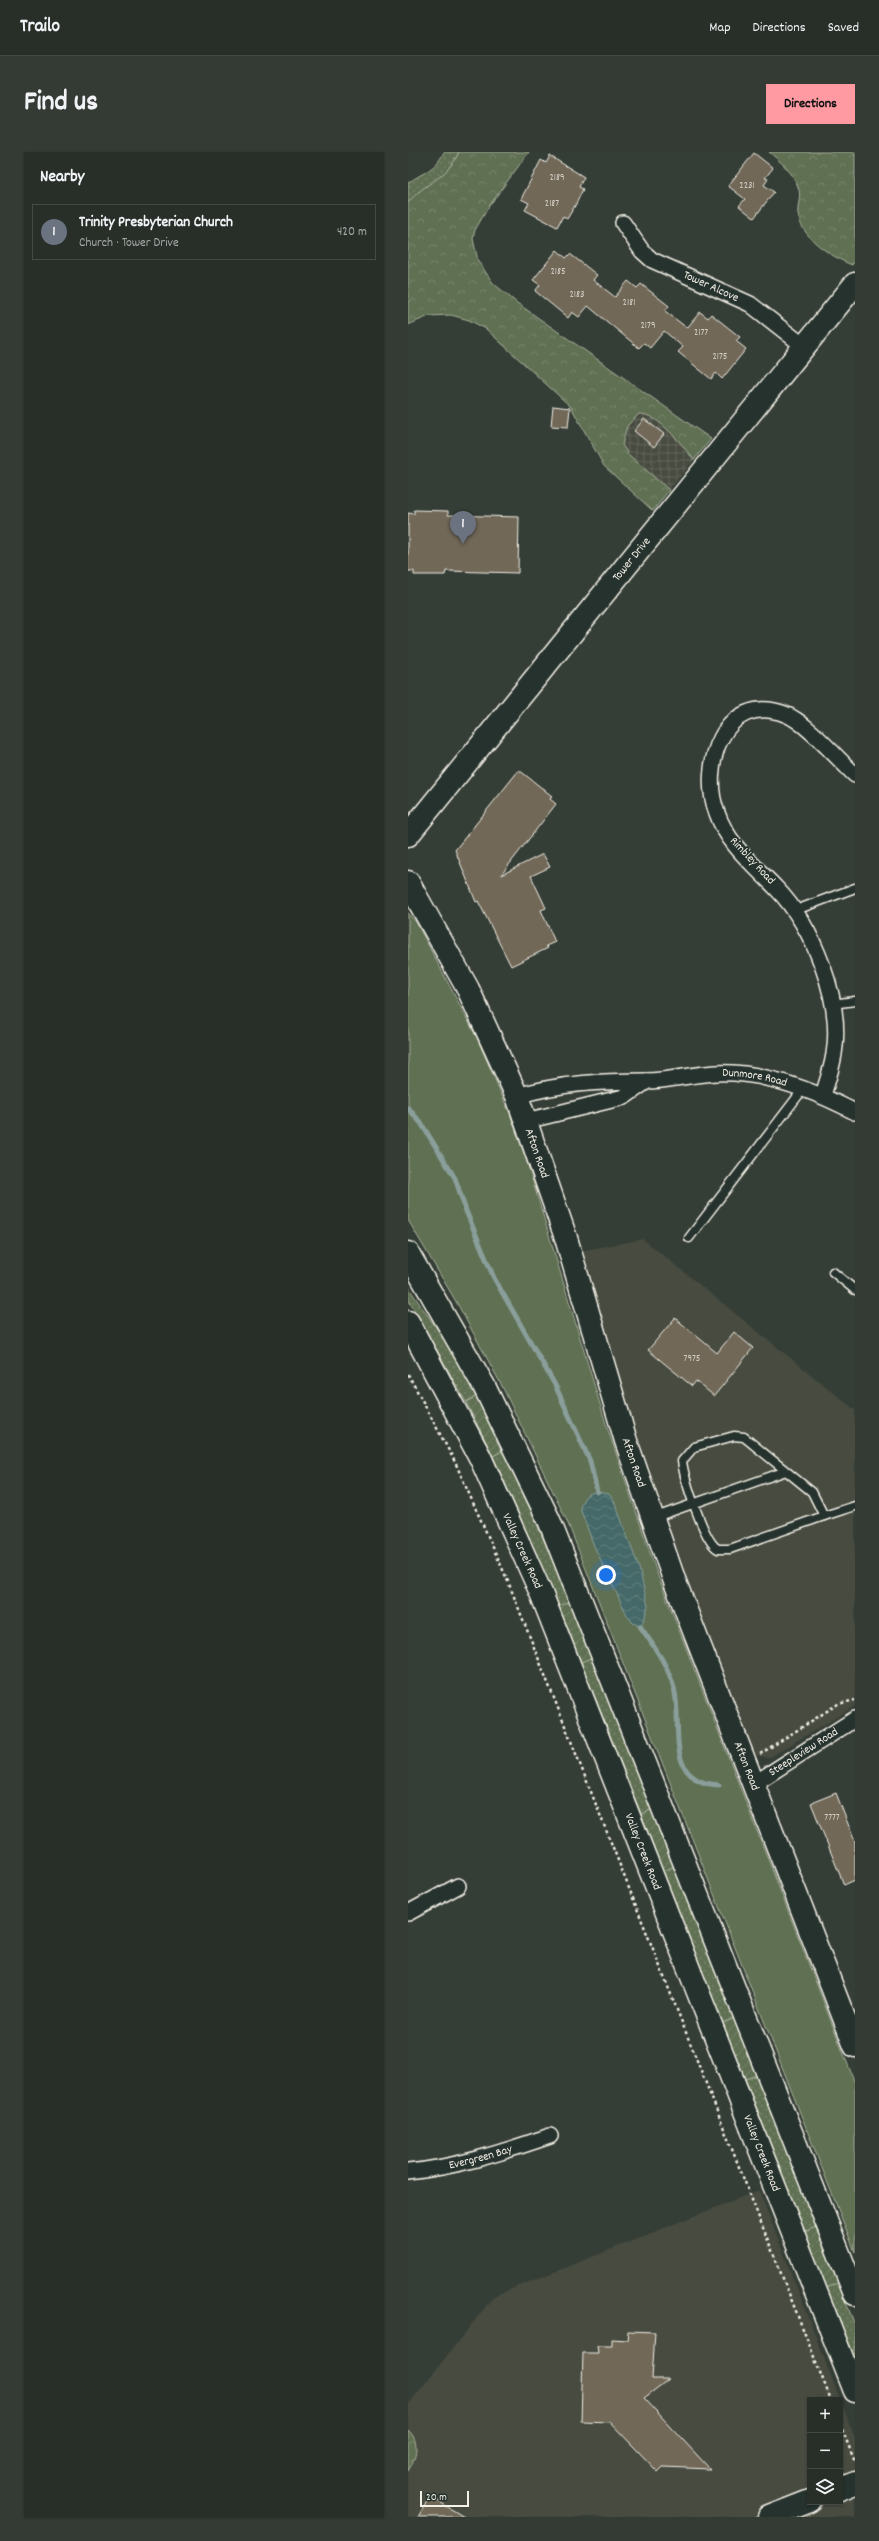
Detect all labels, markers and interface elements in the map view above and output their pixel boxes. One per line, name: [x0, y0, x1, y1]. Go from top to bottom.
text: Trailo: [20, 14, 60, 41]
text: Map: [709, 18, 731, 38]
text: Directions: [753, 18, 806, 38]
text: Saved: [828, 18, 859, 38]
text: Find us: [24, 84, 98, 124]
button: Directions: [766, 84, 855, 124]
text: Nearby: [40, 166, 84, 190]
house number: 2189: [549, 171, 565, 185]
house number: 2231: [739, 179, 755, 193]
house number: 2187: [545, 197, 559, 211]
text: Trinity Presbyterian Church: [79, 212, 233, 234]
text: 1: [53, 223, 55, 242]
text: 420 m: [337, 223, 367, 242]
text: Church · Tower Drive: [79, 234, 179, 253]
house number: 2185: [550, 265, 566, 279]
street label: Tower Alcove: [681, 267, 742, 306]
house number: 2183: [569, 288, 585, 302]
house number: 2181: [623, 296, 635, 310]
house number: 2179: [641, 319, 655, 333]
house number: 2177: [694, 326, 708, 340]
house number: 2175: [712, 350, 728, 364]
pin: 1: [450, 511, 476, 544]
street label: Tower Drive: [609, 534, 655, 585]
street label: Rimbley Road: [725, 833, 779, 889]
street label: Dunmore Road: [722, 1064, 789, 1091]
street label: Afton Road: [520, 1126, 553, 1180]
house number: 7975: [684, 1352, 701, 1366]
street label: Afton Road: [617, 1435, 650, 1490]
street label: Valley Creek Road: [498, 1510, 547, 1591]
your location: [596, 1565, 616, 1585]
street label: Steepleview Road: [765, 1723, 841, 1781]
street label: Afton Road: [729, 1739, 764, 1793]
street label: Valley Creek Road: [620, 1811, 666, 1893]
house number: 7777: [824, 1811, 840, 1825]
street label: Valley Creek Road: [739, 2112, 784, 2194]
street label: Evergreen Bay: [447, 2140, 515, 2174]
map controls: [807, 2397, 843, 2505]
button: +: [807, 2397, 843, 2433]
button: −: [807, 2433, 843, 2469]
button: layers: [807, 2469, 843, 2505]
scale bar: [420, 2489, 469, 2508]
text: 20 m: [426, 2490, 447, 2506]

